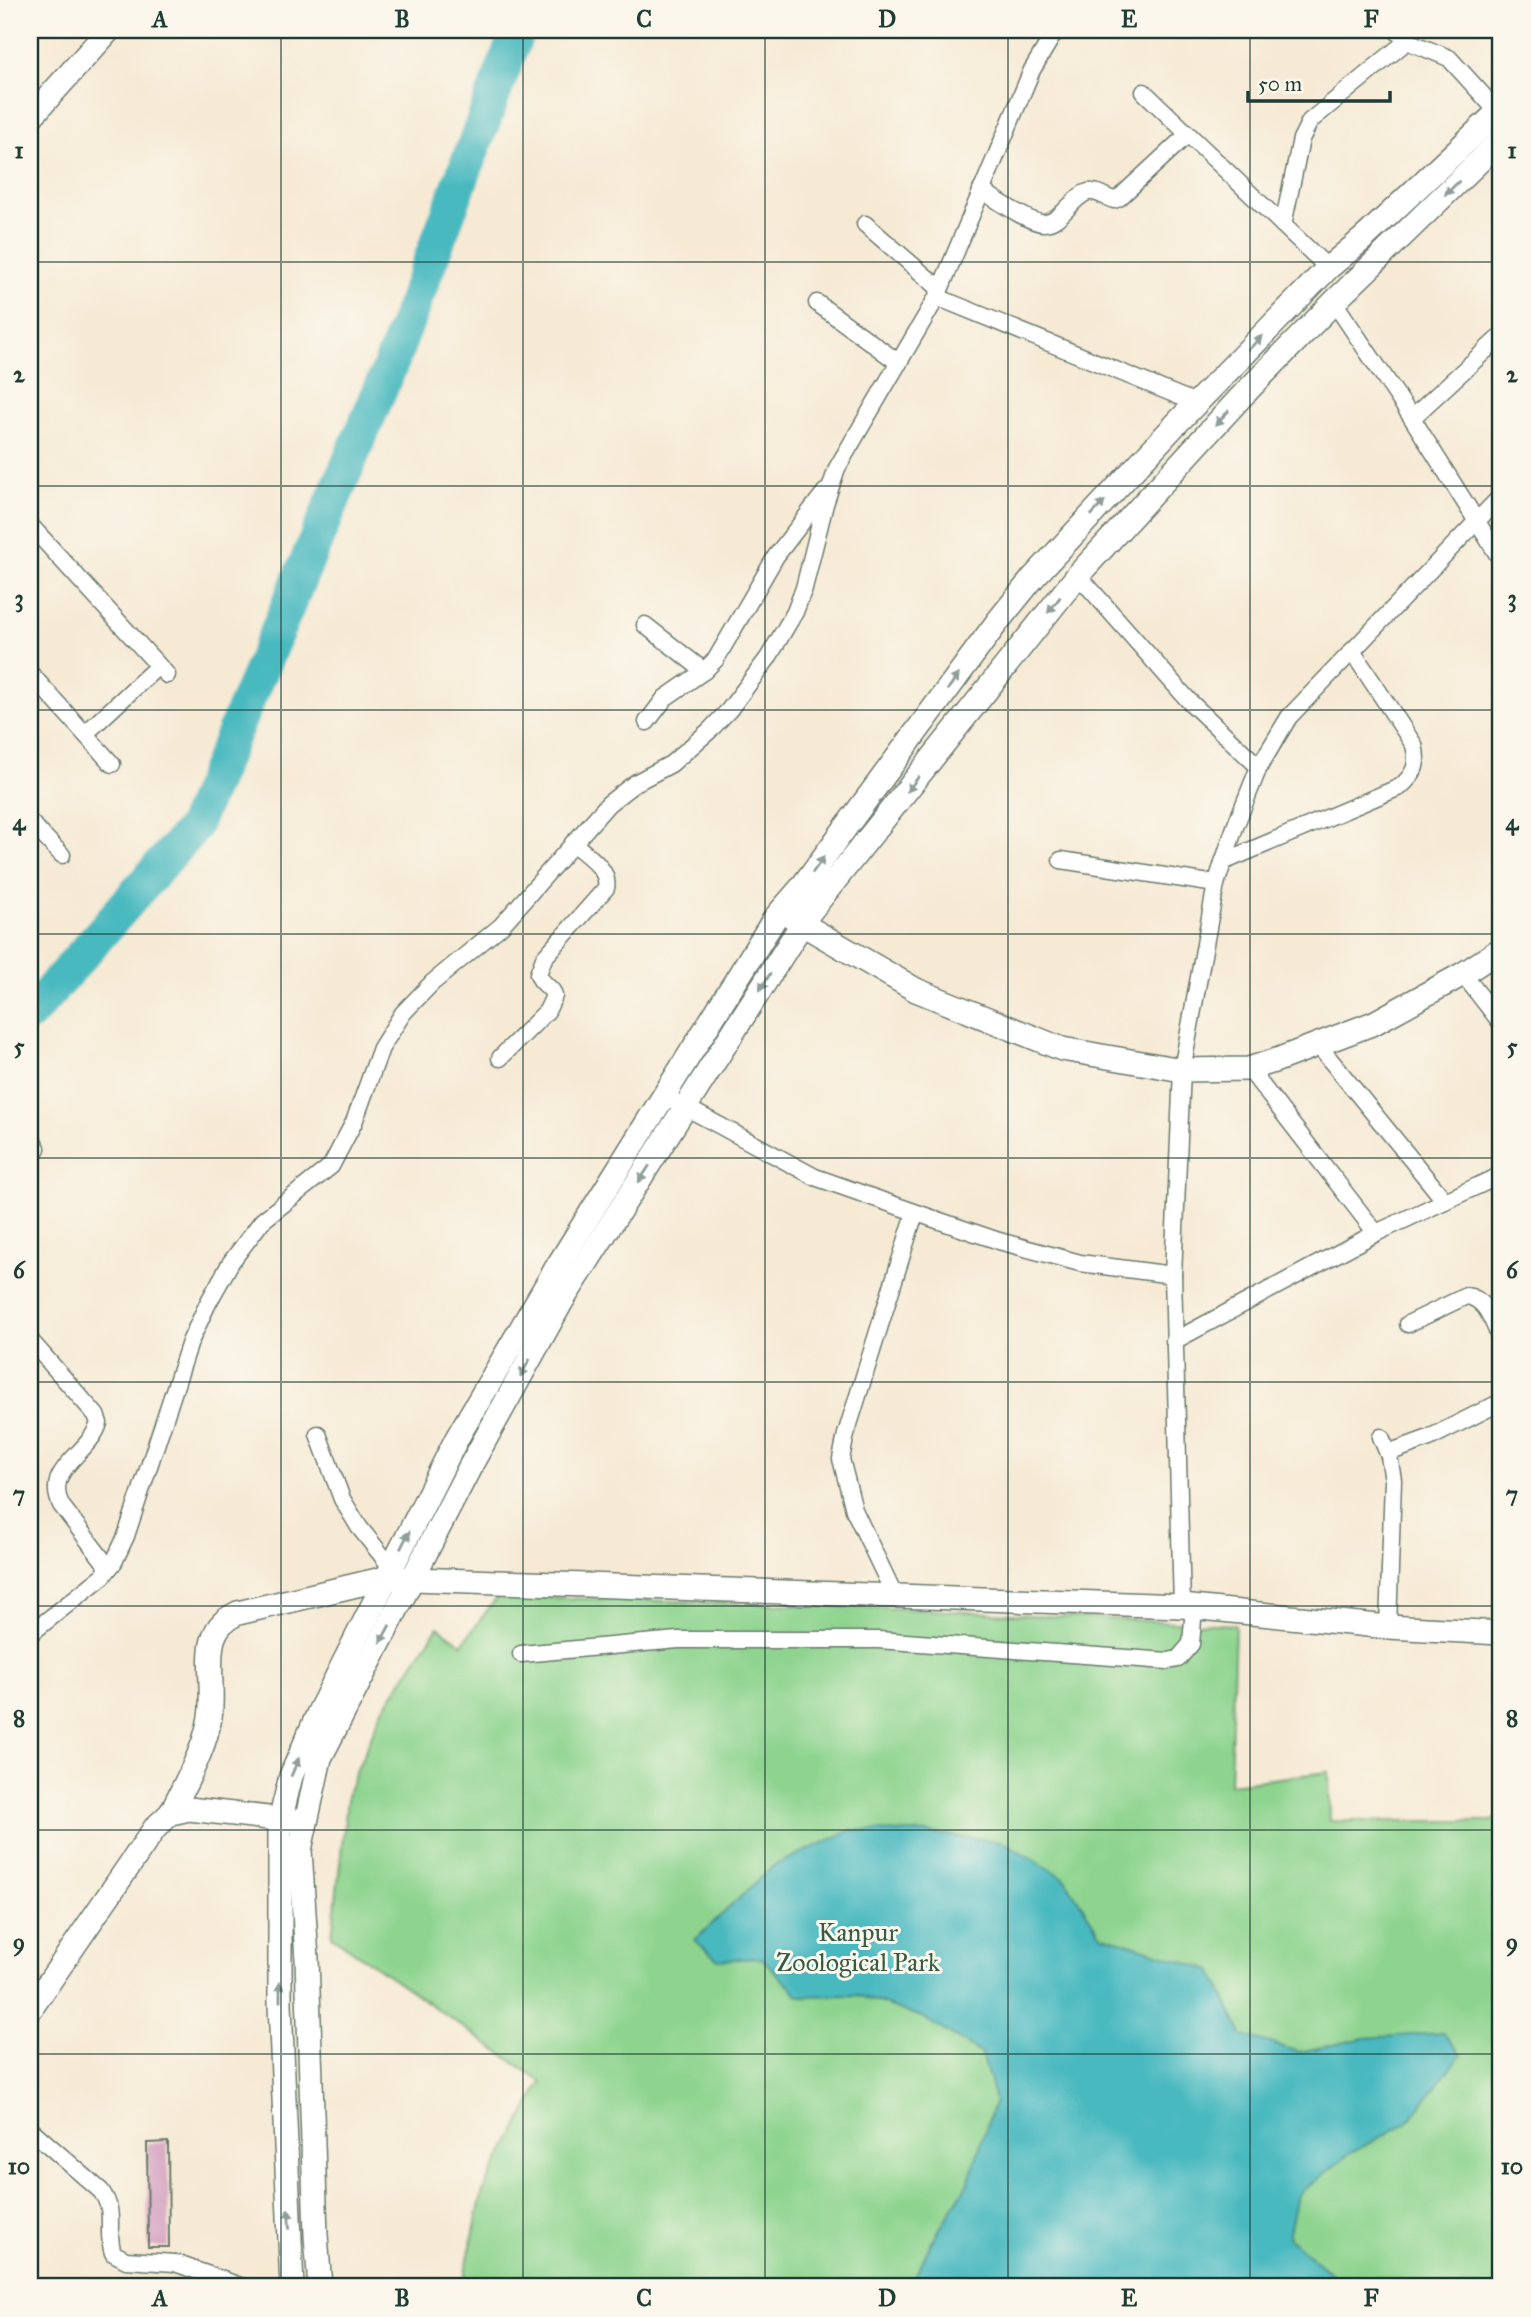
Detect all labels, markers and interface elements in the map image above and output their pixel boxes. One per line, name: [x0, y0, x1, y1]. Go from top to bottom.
text: A: [150, 5, 168, 33]
text: B: [394, 5, 410, 33]
text: C: [636, 5, 652, 33]
text: D: [878, 5, 896, 33]
text: E: [1121, 5, 1138, 33]
text: F: [1363, 5, 1379, 33]
scale bar: [1248, 60, 1389, 104]
text: 50 m: [1258, 71, 1303, 97]
text: 1: [14, 136, 24, 164]
text: 1: [1507, 136, 1517, 164]
one-way arrow: [1444, 179, 1461, 195]
one-way arrow: [1247, 335, 1263, 352]
text: 2: [13, 360, 25, 388]
text: 2: [1506, 360, 1518, 388]
one-way arrow: [1214, 409, 1230, 427]
one-way arrow: [1090, 500, 1106, 517]
text: 3: [14, 584, 24, 613]
text: 3: [1507, 584, 1517, 613]
one-way arrow: [1047, 597, 1062, 614]
one-way arrow: [946, 673, 960, 691]
one-way arrow: [906, 775, 921, 793]
text: 4: [13, 808, 27, 836]
text: 4: [1506, 808, 1520, 836]
one-way arrow: [810, 856, 824, 874]
one-way arrow: [759, 972, 772, 992]
text: 5: [14, 1032, 25, 1060]
text: 5: [1507, 1032, 1518, 1060]
one-way arrow: [638, 1165, 651, 1184]
text: 6: [13, 1256, 26, 1284]
text: 6: [1506, 1256, 1519, 1284]
one-way arrow: [519, 1358, 531, 1378]
text: 7: [13, 1480, 25, 1508]
text: 7: [1506, 1480, 1518, 1508]
one-way arrow: [400, 1530, 411, 1550]
one-way arrow: [379, 1624, 390, 1644]
text: 8: [13, 1704, 25, 1732]
text: 8: [1506, 1704, 1518, 1732]
one-way arrow: [290, 1756, 301, 1777]
park label: Kanpur Zoological Park: [776, 1916, 941, 1978]
text: 9: [13, 1928, 25, 1957]
text: 9: [1506, 1928, 1518, 1957]
one-way arrow: [274, 1981, 286, 2003]
text: 10: [8, 2152, 30, 2180]
text: 10: [1501, 2152, 1523, 2180]
one-way arrow: [283, 2208, 294, 2230]
text: A: [150, 2284, 168, 2312]
text: B: [394, 2284, 410, 2312]
text: C: [636, 2284, 652, 2312]
text: D: [878, 2284, 896, 2312]
text: E: [1121, 2284, 1138, 2312]
text: F: [1363, 2284, 1379, 2312]

